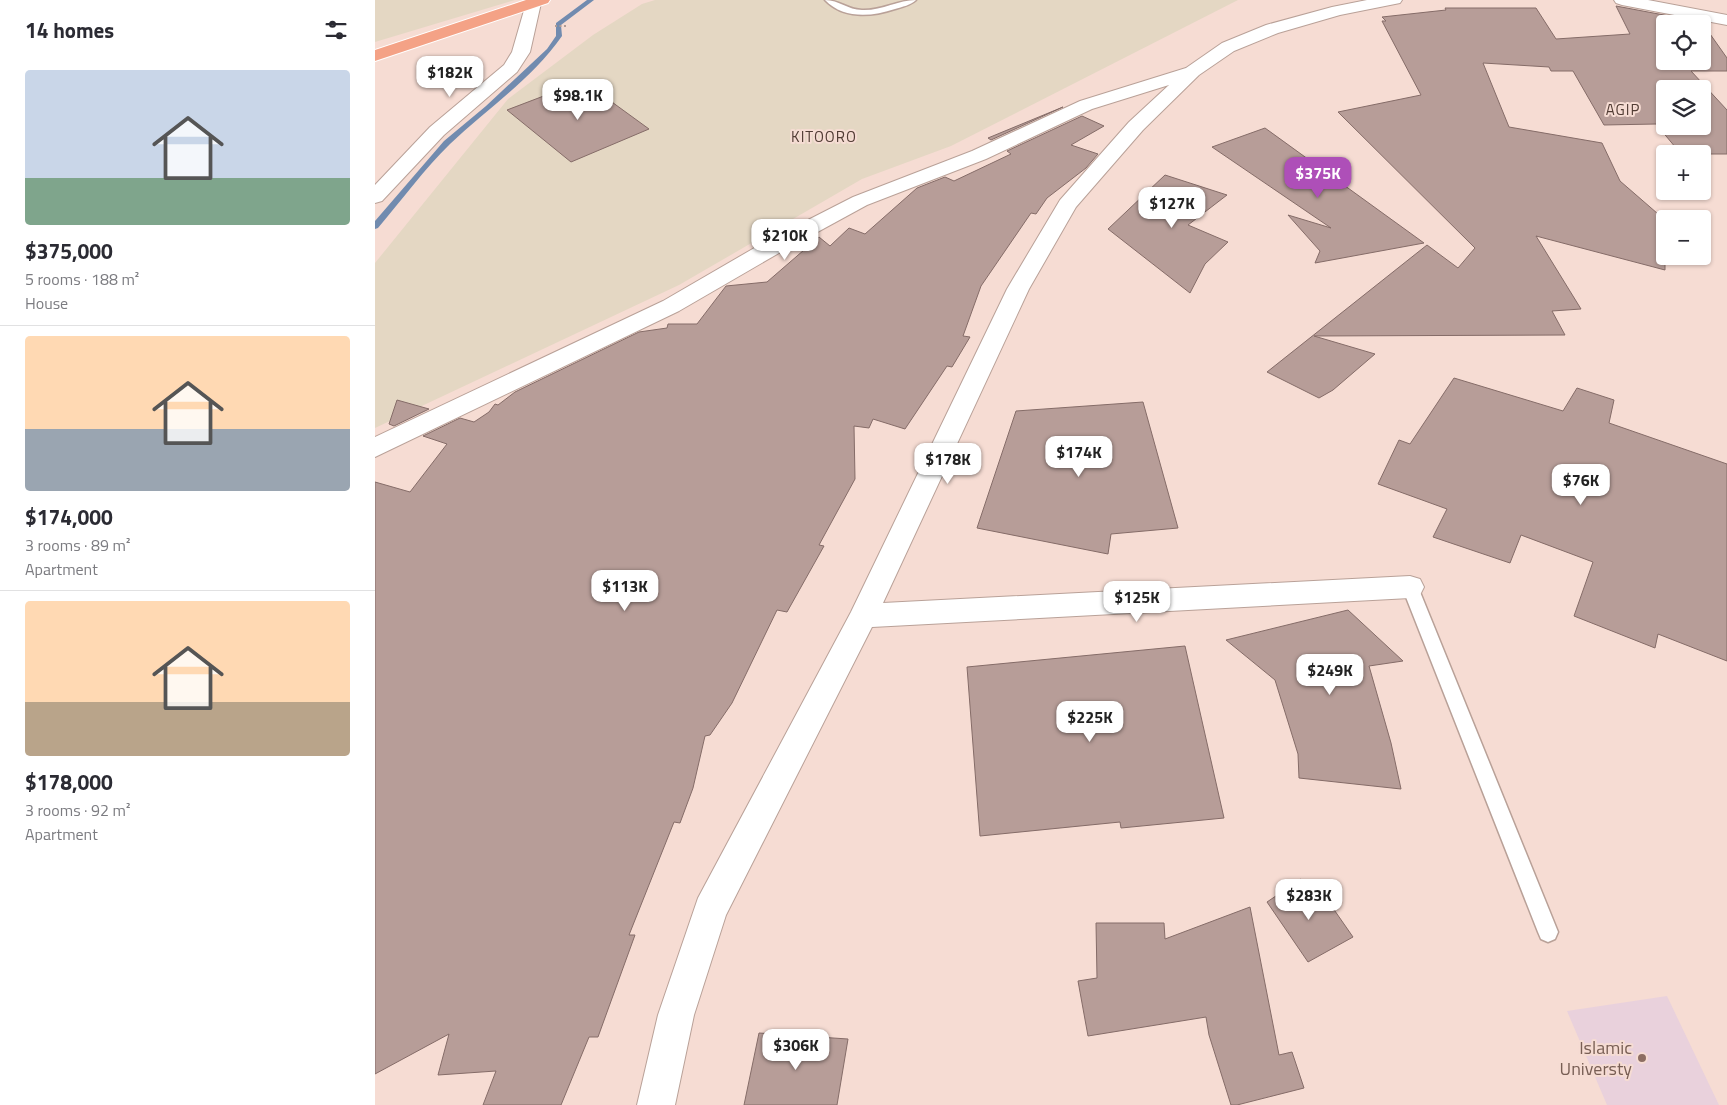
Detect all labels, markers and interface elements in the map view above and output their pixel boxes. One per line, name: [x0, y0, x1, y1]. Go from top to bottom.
text: 14 homes: [25, 14, 114, 46]
map controls: [1656, 15, 1711, 265]
button: locate: [1656, 15, 1711, 70]
icon: filters: [322, 16, 350, 44]
pin: $182K: [415, 56, 485, 98]
text: $182K: [427, 60, 473, 84]
pin: $98.1K: [537, 78, 619, 121]
button: layers: [1656, 80, 1711, 135]
text: $98.1K: [553, 83, 603, 107]
district label: AGIP: [1606, 98, 1640, 121]
icon: home: [143, 103, 233, 193]
district label: KITOORO: [791, 125, 857, 148]
button: +: [1656, 145, 1711, 200]
pin: $375K: [1283, 156, 1353, 199]
text: $375K: [1295, 161, 1341, 185]
pin: $127K: [1137, 186, 1207, 229]
text: $127K: [1149, 191, 1195, 215]
button: −: [1656, 210, 1711, 265]
pin: $210K: [750, 218, 820, 261]
text: $210K: [762, 223, 808, 247]
text: $375,000: [25, 235, 113, 267]
text: 5 rooms · 188 m²: [25, 267, 139, 291]
text: House: [25, 291, 68, 315]
icon: home: [143, 368, 233, 458]
pin: $174K: [1044, 436, 1114, 478]
text: $174K: [1056, 440, 1102, 464]
pin: $178K: [913, 442, 983, 485]
text: $178K: [925, 447, 971, 471]
pin: $76K: [1551, 464, 1611, 506]
text: $76K: [1563, 468, 1599, 492]
text: $174,000: [25, 501, 113, 533]
text: 3 rooms · 89 m²: [25, 533, 130, 557]
text: Apartment: [25, 557, 98, 581]
pin: $113K: [590, 570, 660, 612]
text: $113K: [602, 574, 648, 598]
pin: $125K: [1102, 580, 1172, 623]
text: $125K: [1114, 585, 1160, 609]
icon: home: [143, 633, 233, 723]
pin: $249K: [1295, 654, 1365, 696]
text: $249K: [1307, 658, 1353, 682]
pin: $225K: [1055, 700, 1125, 743]
text: $225K: [1067, 705, 1113, 729]
text: $178,000: [25, 766, 113, 798]
text: 3 rooms · 92 m²: [25, 798, 130, 822]
text: Apartment: [25, 822, 98, 846]
pin: $283K: [1274, 878, 1344, 921]
text: $283K: [1286, 883, 1332, 907]
pin: $306K: [761, 1028, 831, 1071]
text: $306K: [773, 1033, 819, 1057]
place label: Islamic Universty: [1560, 1034, 1632, 1082]
marker: Islamic Universty: [1636, 1052, 1648, 1064]

